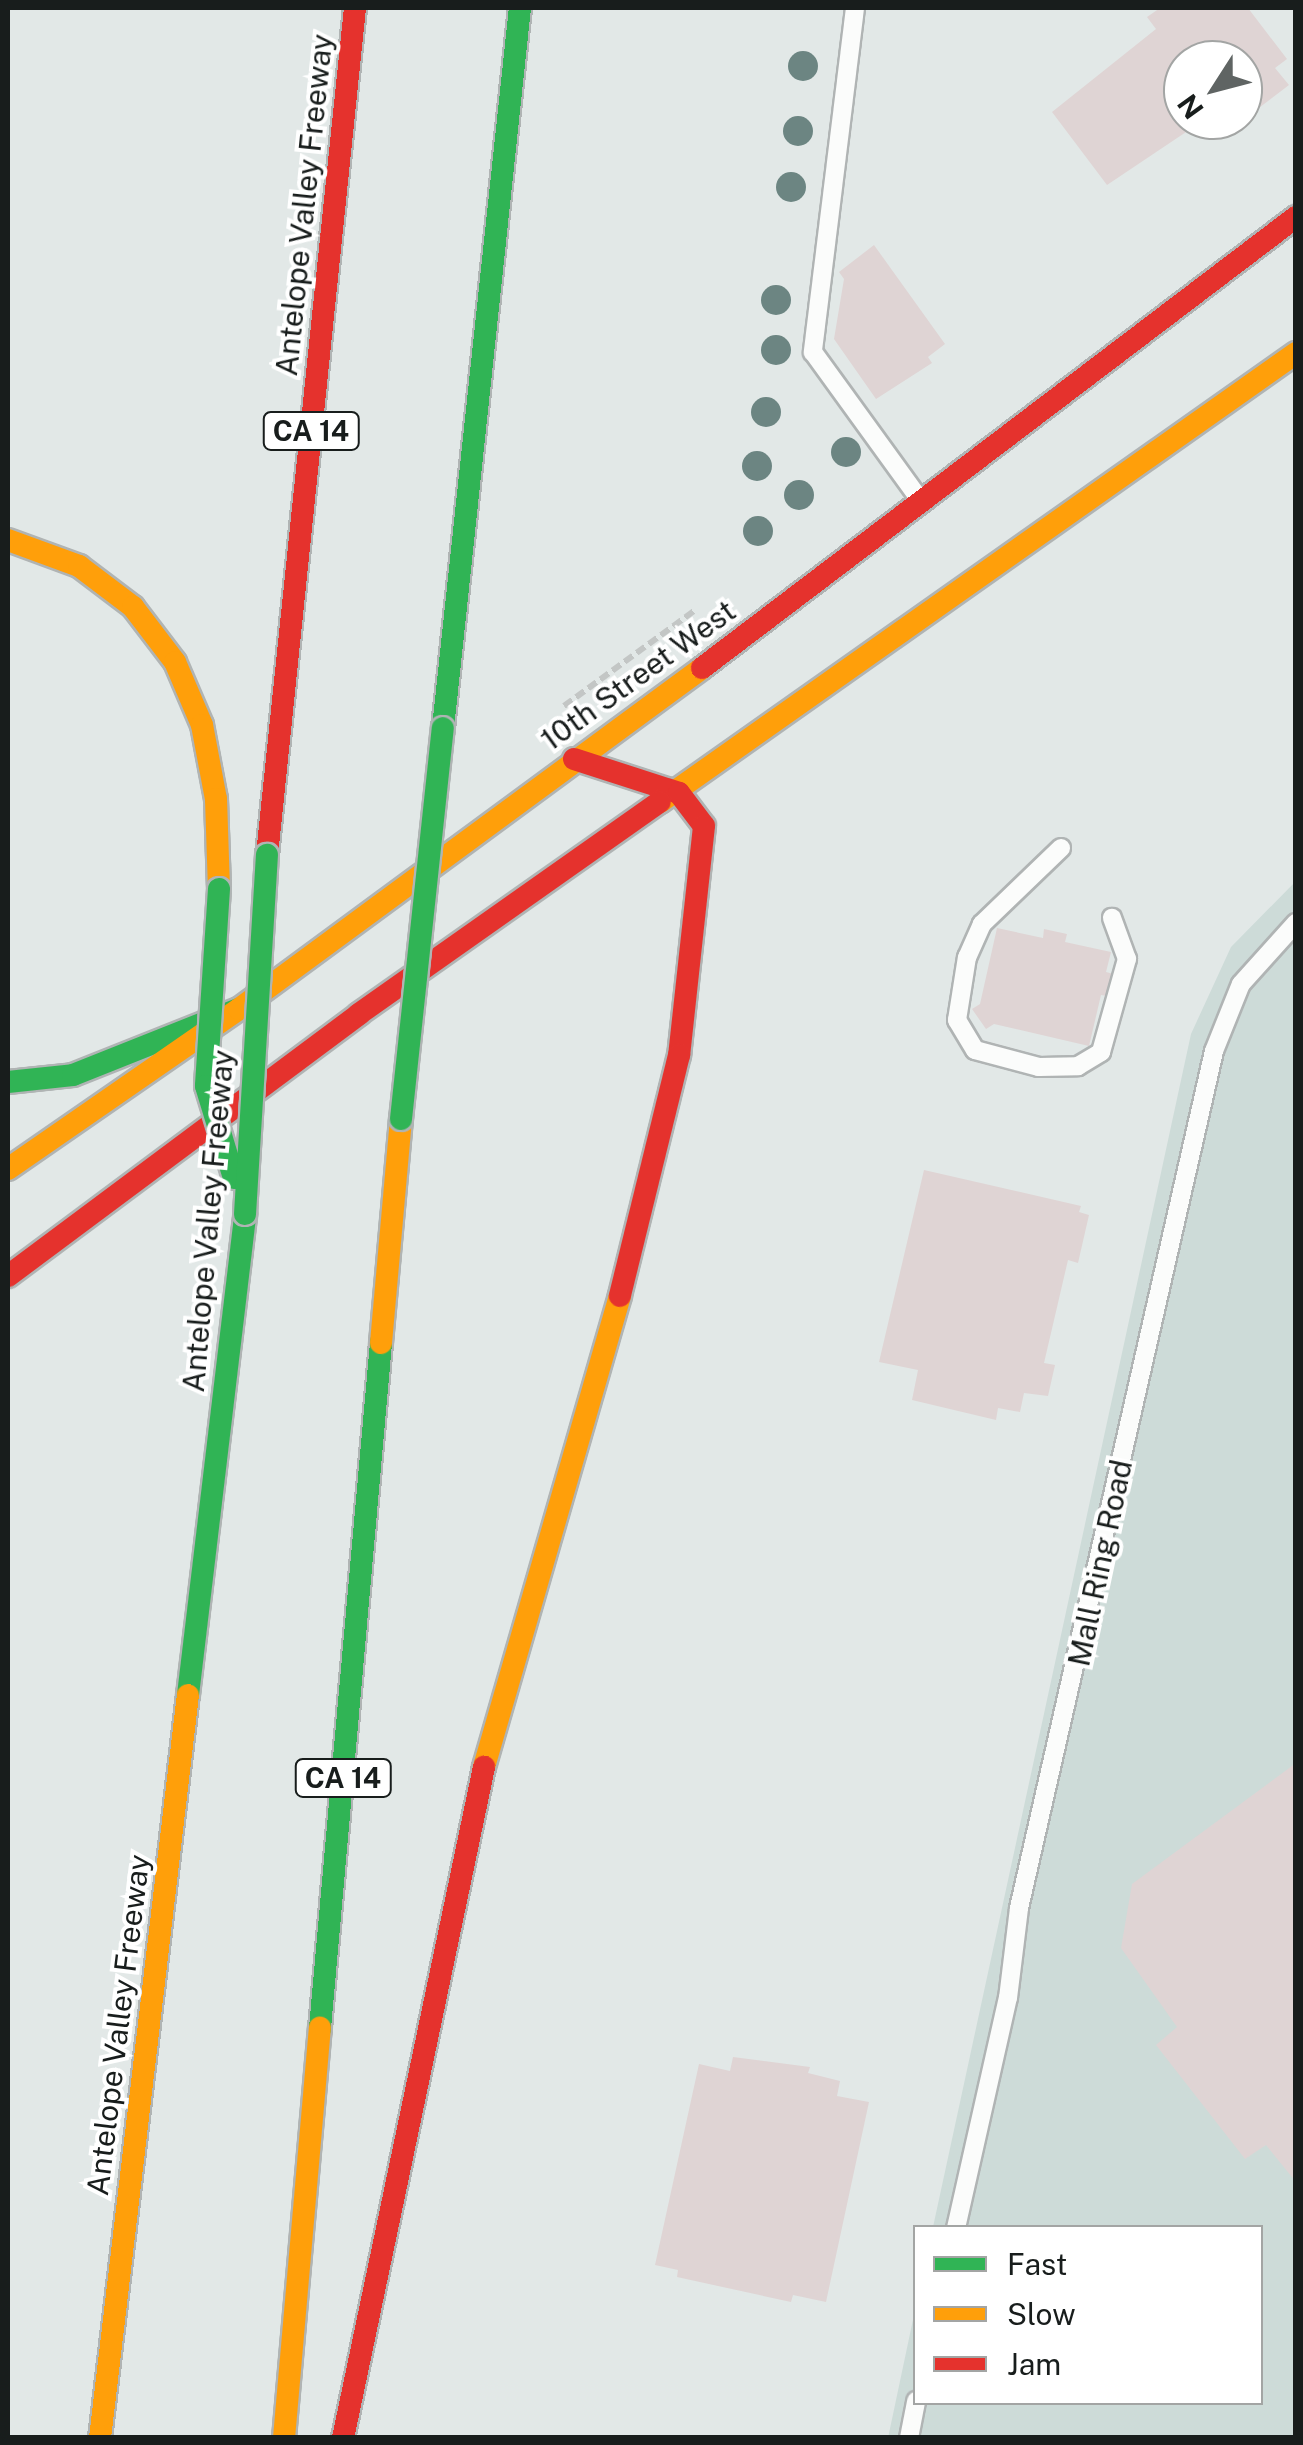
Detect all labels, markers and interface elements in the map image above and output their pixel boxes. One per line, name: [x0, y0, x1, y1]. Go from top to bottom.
street label: Antelope Valley Freeway: [268, 32, 340, 378]
north arrow: [1163, 40, 1263, 140]
text: N: [1170, 88, 1210, 125]
road number: CA 14: [261, 408, 361, 454]
street label: 10th Street West: [533, 592, 743, 758]
street label: Antelope Valley Freeway: [175, 1048, 241, 1394]
street label: Mall Ring Road: [1061, 1456, 1139, 1670]
road number: CA 14: [293, 1755, 393, 1801]
street label: Antelope Valley Freeway: [79, 1852, 157, 2198]
legend: [913, 2225, 1263, 2405]
text: Fast: [1007, 2246, 1067, 2282]
text: Slow: [1007, 2296, 1076, 2332]
text: Jam: [1007, 2346, 1061, 2382]

